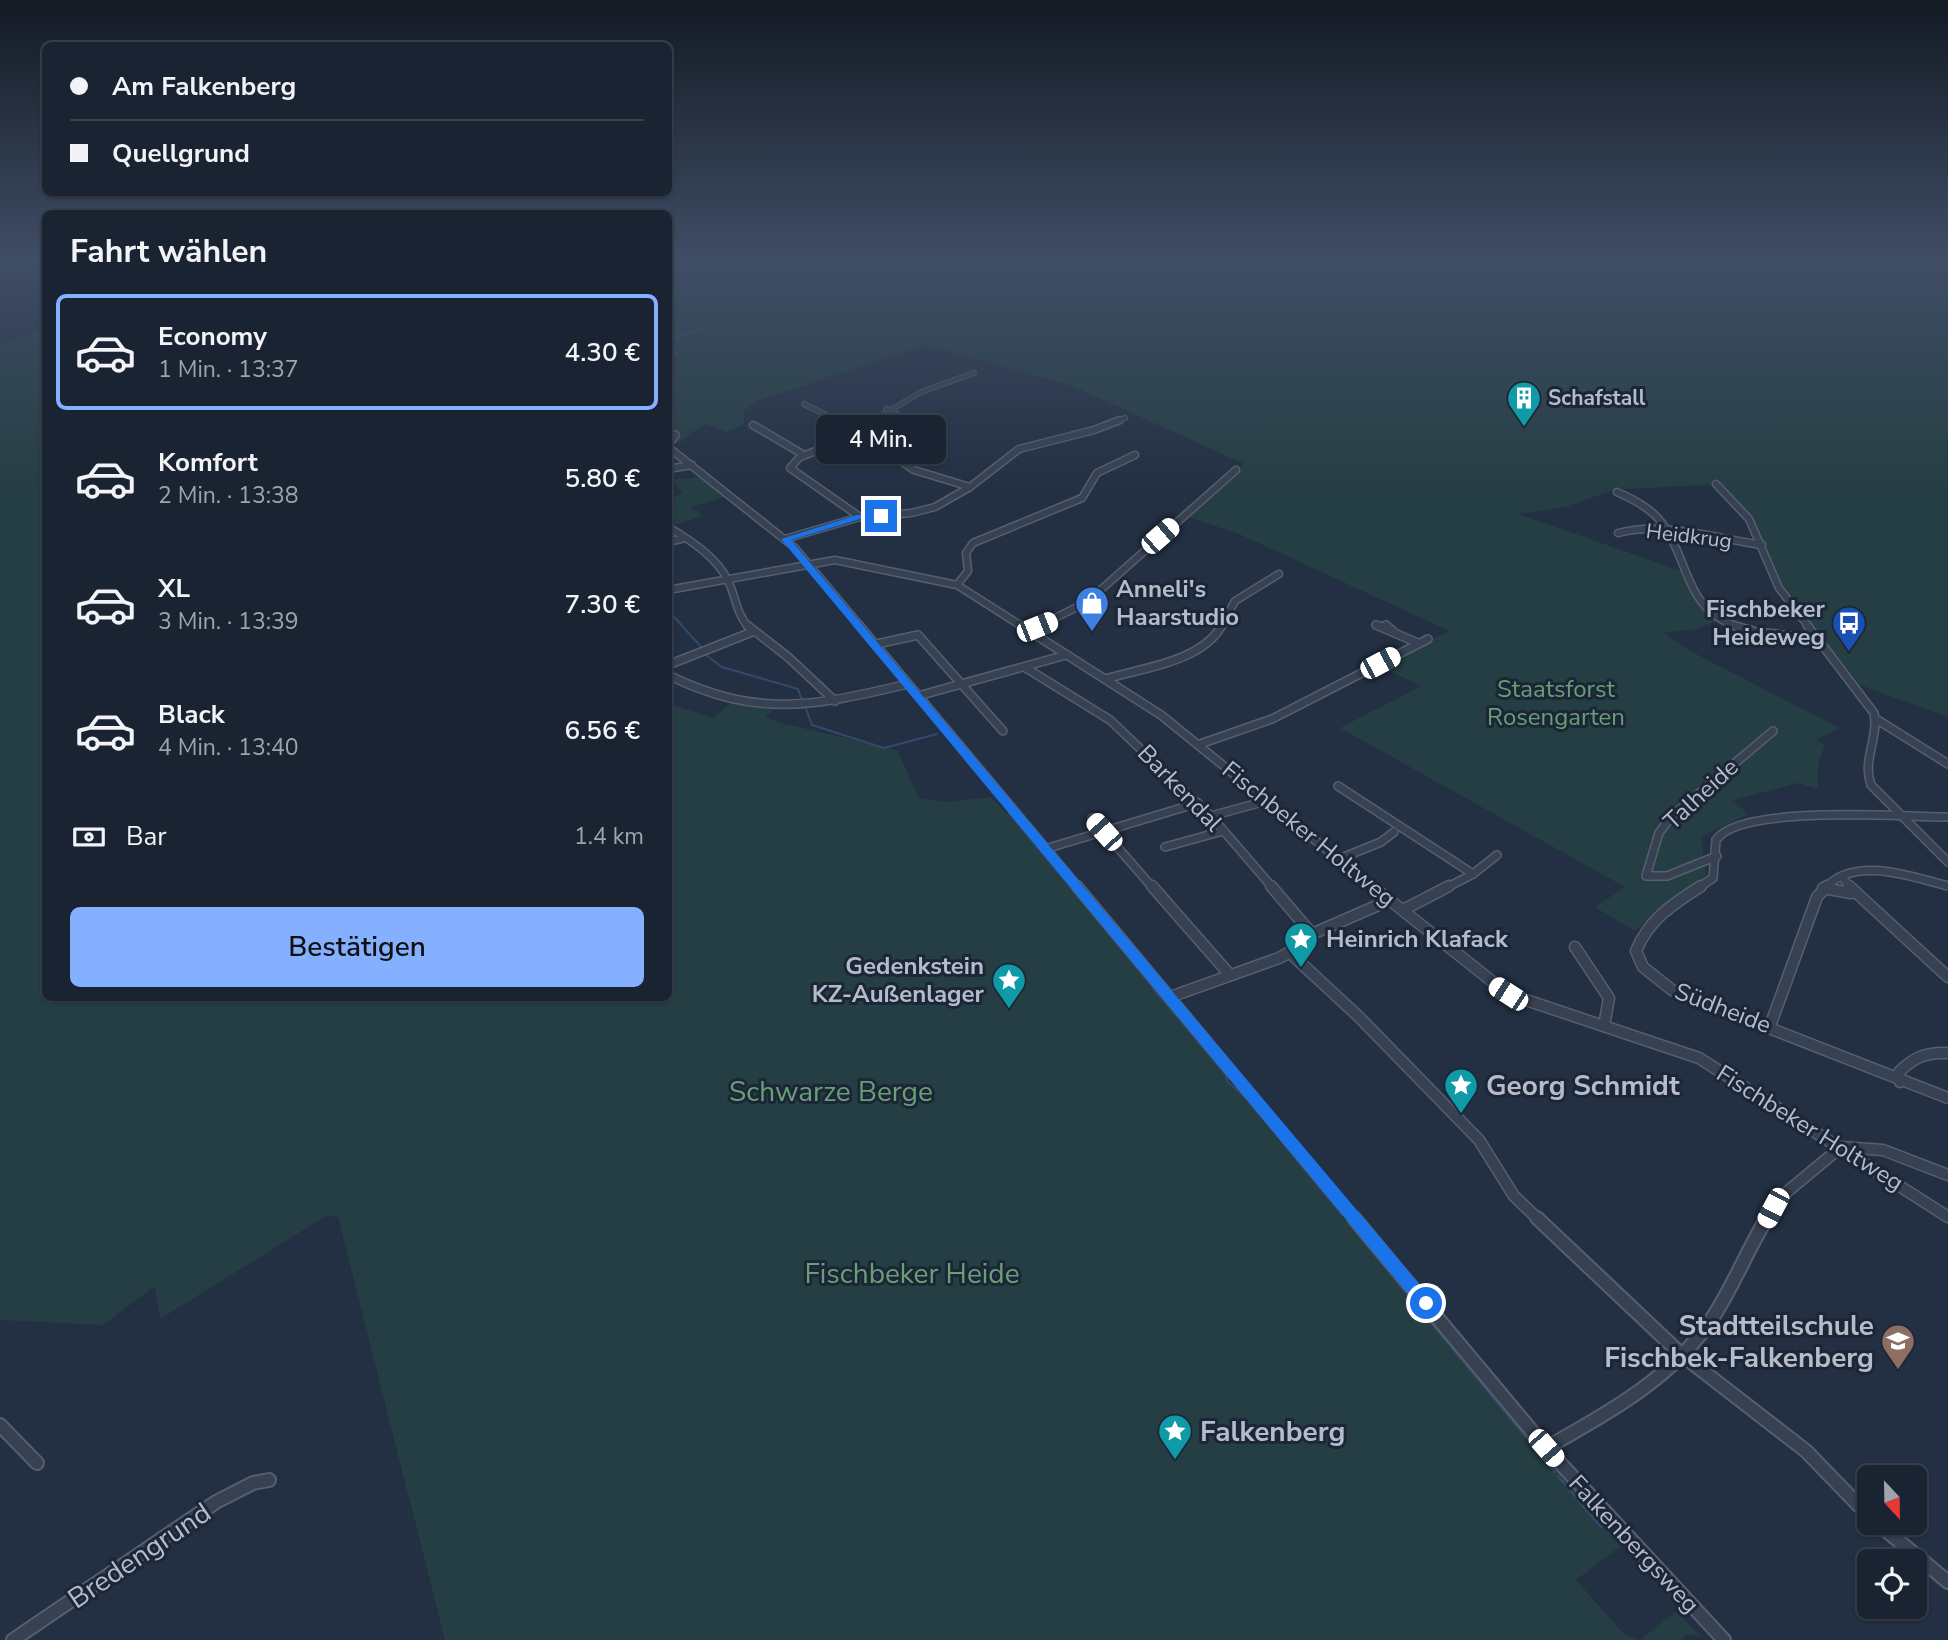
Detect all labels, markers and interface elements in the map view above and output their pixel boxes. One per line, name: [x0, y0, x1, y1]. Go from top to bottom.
text: Am Falkenberg: [112, 69, 296, 104]
text: Quellgrund: [112, 136, 250, 171]
text: Fahrt wählen: [70, 230, 267, 273]
text: Economy: [158, 319, 267, 354]
icon: car: [74, 321, 137, 384]
text: 4.30 €: [565, 335, 640, 370]
text: 1 Min. · 13:37: [158, 354, 299, 385]
building icon: Schafstall: [1505, 379, 1543, 428]
place label: Schafstall: [1548, 384, 1646, 412]
callout: 4 Min.: [816, 414, 946, 463]
text: 4 Min.: [849, 424, 913, 455]
text: Komfort: [158, 445, 258, 480]
icon: car: [74, 447, 137, 510]
text: 5.80 €: [565, 461, 640, 496]
text: 2 Min. · 13:38: [158, 480, 299, 511]
route end: [865, 500, 897, 532]
car: [1138, 514, 1183, 558]
street label: Heidkrug: [1644, 517, 1734, 555]
text: XL: [158, 571, 190, 606]
icon: car: [74, 573, 137, 636]
place label: Anneli's Haarstudio: [1116, 573, 1239, 633]
shop icon: Anneli's Haarstudio: [1073, 584, 1111, 633]
text: 7.30 €: [565, 587, 640, 622]
place label: Fischbeker Heideweg: [1706, 593, 1826, 653]
bus stop icon: Fischbeker Heideweg: [1830, 604, 1868, 653]
text: 3 Min. · 13:39: [158, 606, 299, 637]
car: [1014, 609, 1061, 645]
car: [1357, 644, 1404, 682]
park label: Staatsforst Rosengarten: [1487, 673, 1625, 733]
text: Black: [158, 697, 225, 732]
icon: car: [74, 699, 137, 762]
text: 6.56 €: [565, 713, 640, 748]
text: 4 Min. · 13:40: [158, 732, 299, 763]
street label: Barkendal: [1130, 738, 1230, 838]
street label: Talheide: [1657, 751, 1745, 837]
street label: Fischbeker Holtweg: [1215, 754, 1403, 914]
car: [1083, 809, 1126, 855]
icon: cash: [70, 818, 108, 856]
text: Bar: [126, 819, 167, 854]
text: 1.4 km: [574, 821, 644, 852]
button: Bestätigen: [70, 907, 644, 987]
place icon: Heinrich Klafack: [1282, 920, 1320, 969]
place label: Heinrich Klafack: [1326, 923, 1509, 955]
place label: Gedenkstein KZ-Außenlager: [812, 950, 985, 1010]
place icon: Gedenkstein KZ-Außenlager: [990, 961, 1028, 1010]
car: [1485, 974, 1532, 1014]
street label: Südheide: [1670, 975, 1776, 1041]
street label: Fischbeker Holtweg: [1710, 1057, 1910, 1199]
place icon: Georg Schmidt: [1442, 1066, 1480, 1115]
place label: Georg Schmidt: [1486, 1067, 1680, 1105]
park label: Schwarze Berge: [729, 1073, 933, 1111]
car: [1754, 1185, 1793, 1231]
park label: Fischbeker Heide: [804, 1255, 1020, 1293]
route start: [1410, 1287, 1442, 1319]
place label: Stadtteilschule Fischbek-Falkenberg: [1604, 1307, 1874, 1377]
school or university icon: Stadtteilschule Fischbek-Falkenberg: [1879, 1322, 1917, 1371]
place icon: Falkenberg: [1156, 1412, 1194, 1461]
place label: Falkenberg: [1200, 1413, 1345, 1451]
car: [1525, 1425, 1568, 1471]
north arrow: [1857, 1465, 1927, 1535]
map controls: [1857, 1465, 1927, 1619]
street label: Falkenbergsweg: [1562, 1468, 1706, 1620]
street label: Bredengrund: [60, 1494, 219, 1618]
button: locate: [1857, 1549, 1927, 1619]

